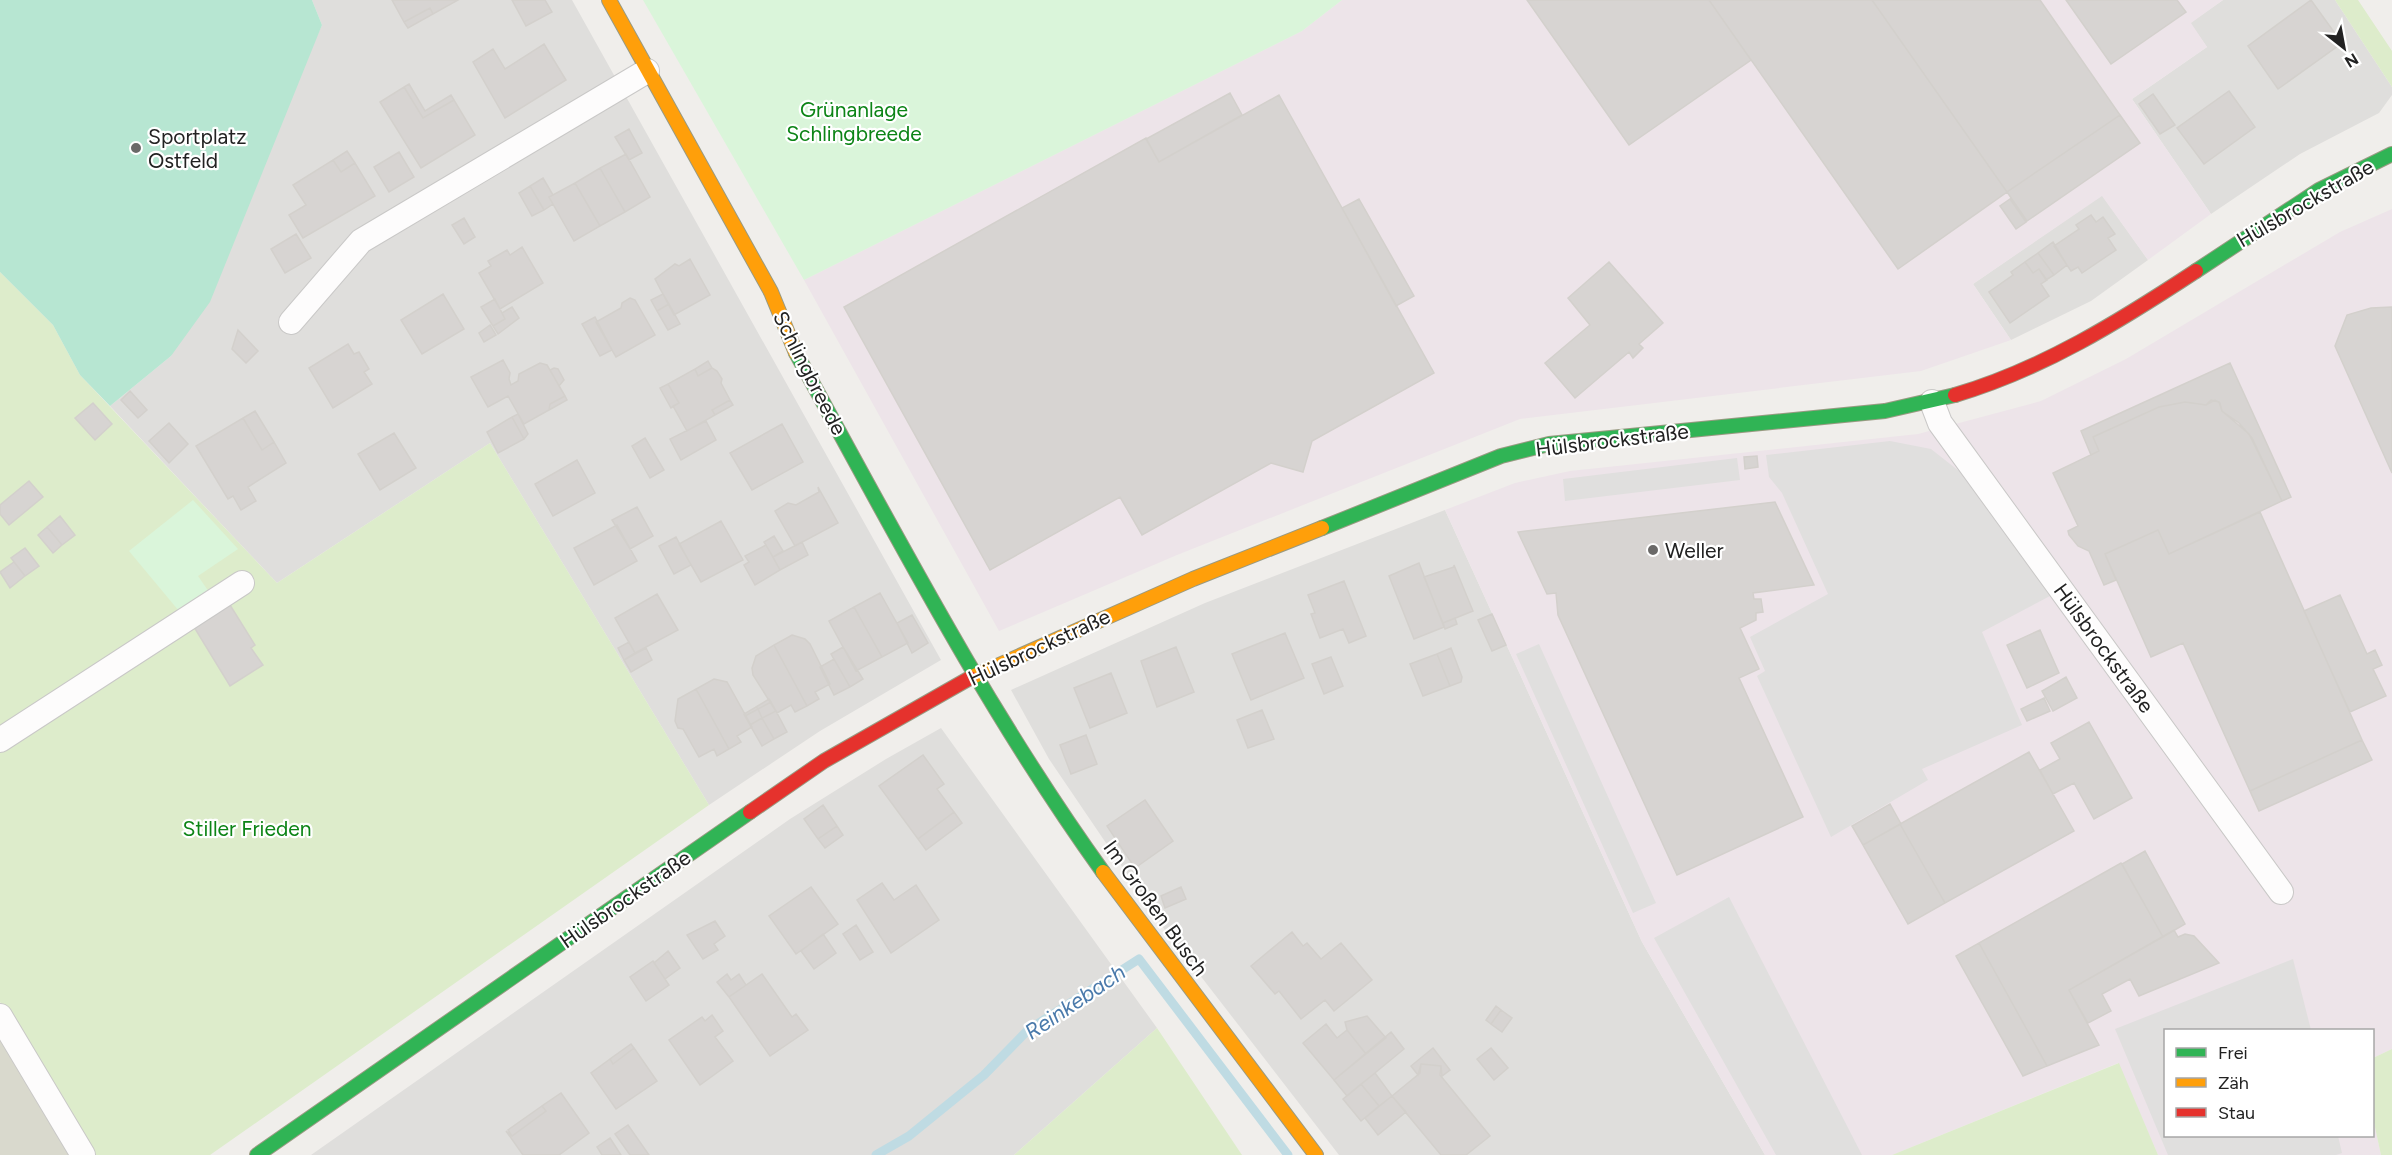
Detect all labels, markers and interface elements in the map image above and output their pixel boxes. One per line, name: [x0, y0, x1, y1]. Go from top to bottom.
north arrow: [2314, 18, 2374, 78]
text: N: [2341, 49, 2362, 72]
park label: Grünanlage Schlingbreede: [786, 97, 922, 146]
place label: Sportplatz Ostfeld: [148, 124, 247, 173]
marker: Sportplatz Ostfeld: [129, 141, 143, 155]
street label: Hülsbrockstraße: [2232, 154, 2378, 252]
street label: Schlingbreede: [768, 307, 852, 439]
street label: Hülsbrockstraße: [1534, 418, 1690, 462]
place label: Weller: [1665, 538, 1724, 563]
marker: Weller: [1646, 543, 1660, 557]
street label: Hülsbrockstraße: [2049, 578, 2159, 718]
street label: Hülsbrockstraße: [964, 603, 1114, 691]
park label: Stiller Frieden: [183, 816, 311, 841]
street label: Im Großen Busch: [1098, 835, 1214, 981]
street label: Hülsbrockstraße: [555, 845, 695, 953]
water label: Reinkebach: [1019, 958, 1131, 1046]
legend: [2164, 1029, 2374, 1137]
text: Frei: [2218, 1042, 2248, 1064]
text: Zäh: [2218, 1072, 2249, 1094]
text: Stau: [2218, 1102, 2255, 1124]

